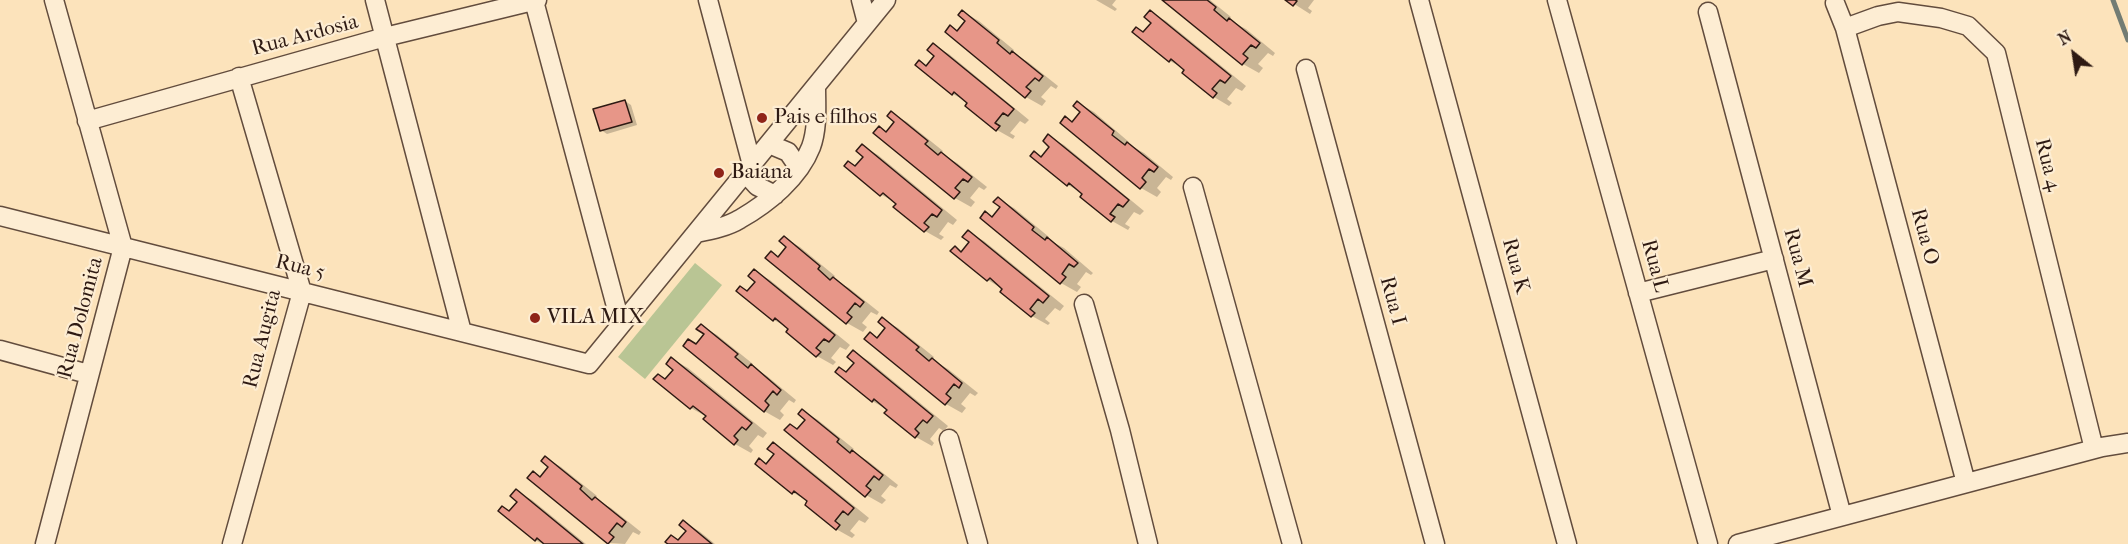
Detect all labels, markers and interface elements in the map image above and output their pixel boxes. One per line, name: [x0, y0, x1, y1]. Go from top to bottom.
street label: Rua Ardosia: [249, 10, 361, 62]
north arrow: [2044, 24, 2104, 84]
text: N: [2055, 27, 2075, 49]
place label: Pais e filhos: [774, 105, 877, 131]
marker: Pais e filhos: [755, 111, 769, 125]
street label: Rua 4: [2028, 136, 2066, 194]
place label: Baiana: [731, 160, 792, 186]
marker: Baiana: [712, 166, 726, 180]
street label: Rua O: [1904, 206, 1944, 268]
street label: Rua M: [1777, 226, 1817, 290]
street label: Rua K: [1496, 236, 1534, 296]
street label: Rua L: [1635, 237, 1673, 295]
street label: Rua 5: [273, 250, 327, 286]
street label: Rua Dolomita: [53, 255, 109, 381]
street label: Rua I: [1373, 274, 1411, 328]
street label: Rua Augita: [239, 287, 287, 391]
place label: VILA MIX: [547, 305, 644, 331]
marker: VILA MIX: [528, 311, 542, 325]

